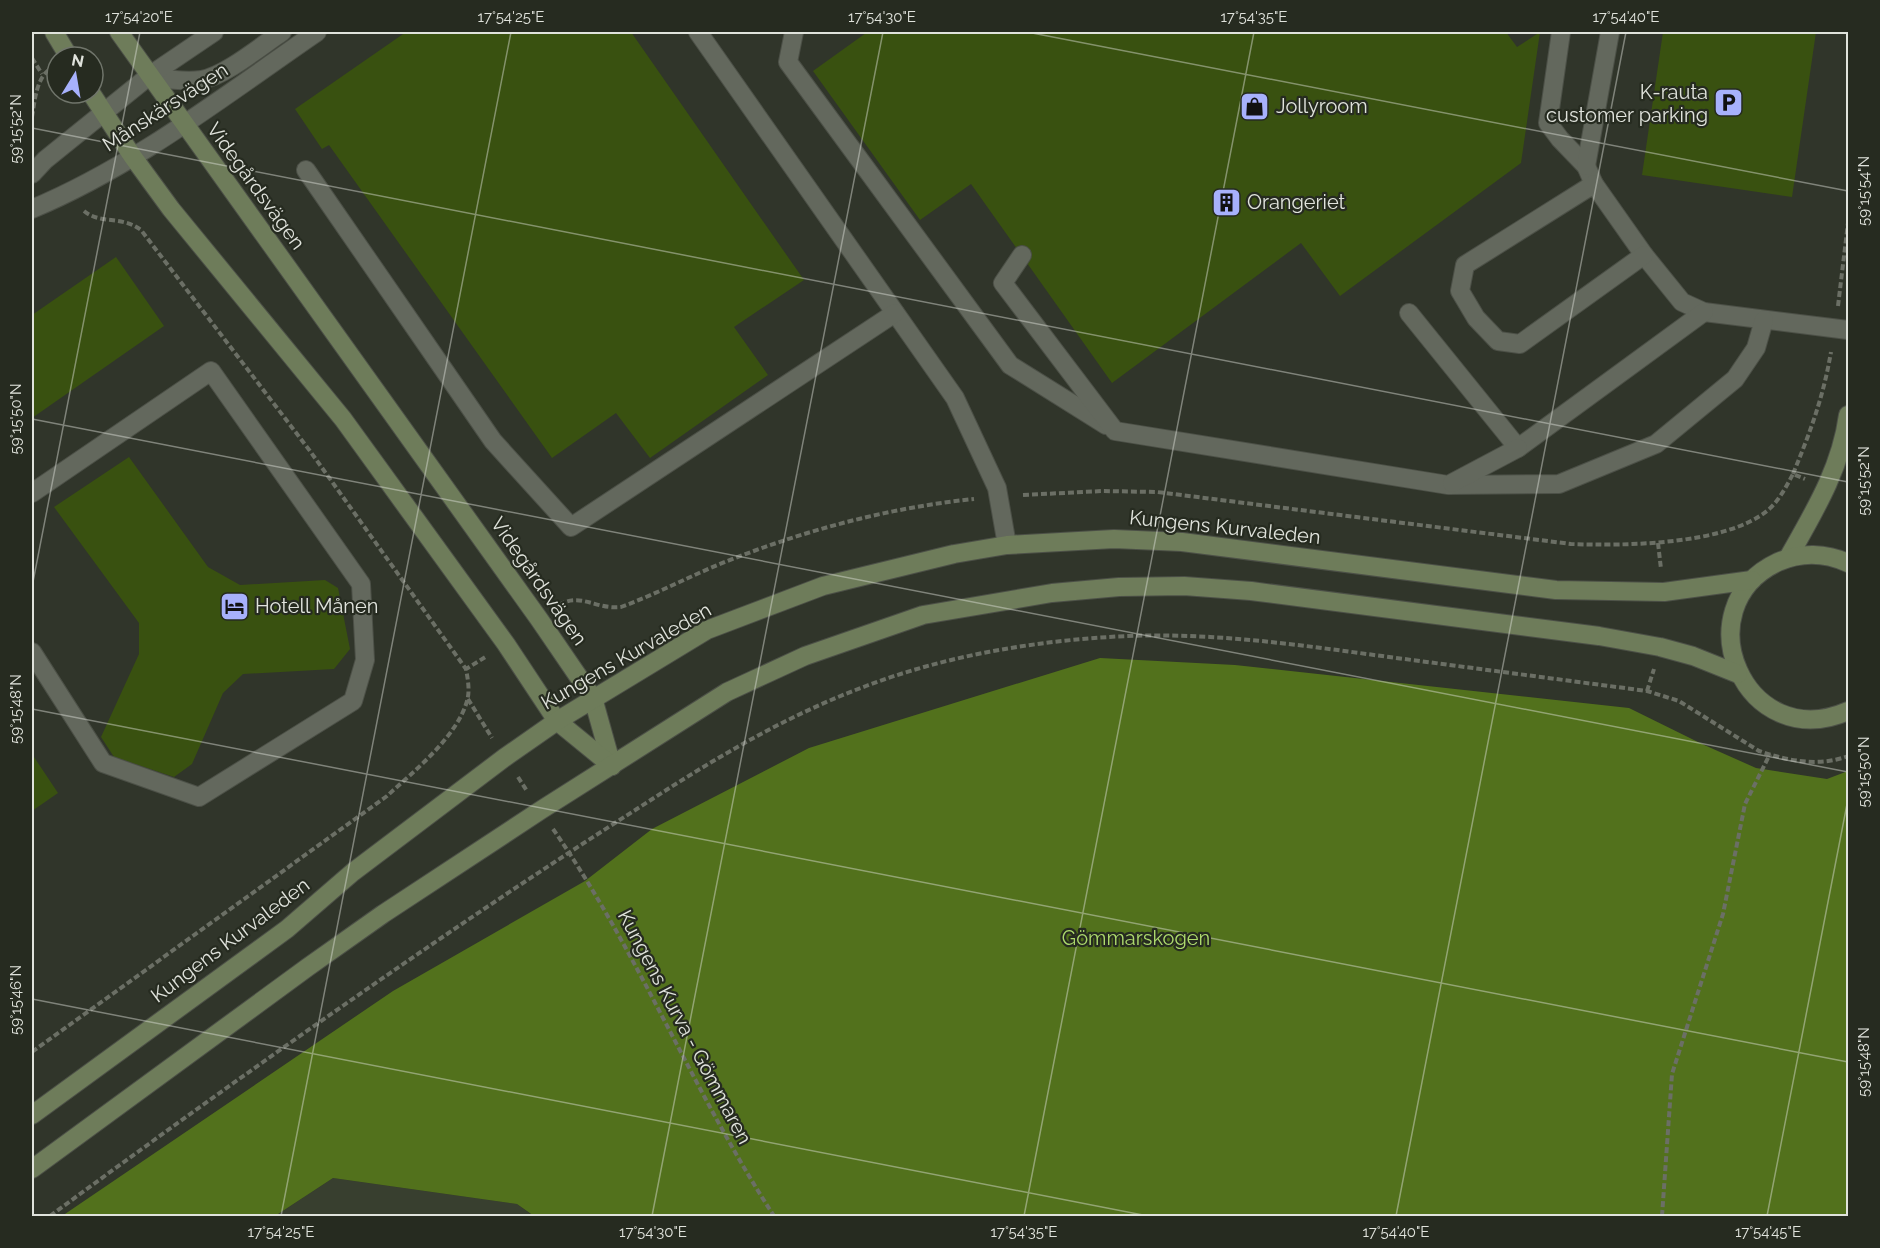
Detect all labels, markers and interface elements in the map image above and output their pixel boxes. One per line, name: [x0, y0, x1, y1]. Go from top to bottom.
text: 17°54'20"E: [105, 8, 173, 26]
text: 17°54'25"E: [478, 8, 544, 26]
text: 17°54'30"E: [848, 8, 916, 26]
text: 17°54'35"E: [1221, 8, 1287, 26]
text: 17°54'40"E: [1592, 8, 1660, 26]
north arrow: [45, 45, 105, 105]
text: N: [70, 50, 86, 71]
street label: Månskärsvägen: [98, 58, 232, 156]
place label: K-rauta customer parking: [1546, 80, 1708, 127]
parking icon: K-rauta customer parking: [1713, 87, 1745, 119]
shop icon: Jollyroom: [1239, 90, 1271, 122]
text: 59°15'52"N: [7, 94, 25, 164]
place label: Jollyroom: [1276, 94, 1368, 118]
street label: Videgårdsvägen: [202, 118, 310, 254]
text: 59°15'54"N: [1855, 156, 1873, 226]
building icon: Orangeriet: [1210, 186, 1242, 218]
place label: Orangeriet: [1247, 190, 1346, 214]
text: 59°15'50"N: [7, 384, 25, 454]
text: 59°15'52"N: [1855, 446, 1873, 516]
street label: Kungens Kurvaleden: [1128, 505, 1322, 549]
street label: Videgårdsvägen: [486, 512, 592, 650]
hotel icon: Hotell Månen: [218, 590, 250, 622]
place label: Hotell Månen: [255, 594, 378, 618]
street label: Kungens Kurvaleden: [537, 598, 715, 714]
text: 59°15'48"N: [7, 674, 25, 744]
text: 59°15'50"N: [1855, 737, 1873, 807]
street label: Kungens Kurvaleden: [146, 873, 314, 1007]
street label: Kungens Kurva - Gömmaren: [613, 906, 757, 1148]
park label: Gömmarskogen: [1062, 926, 1210, 950]
text: 59°15'46"N: [7, 965, 25, 1035]
text: 59°15'48"N: [1855, 1027, 1873, 1097]
text: 17°54'25"E: [248, 1223, 314, 1241]
text: 17°54'30"E: [619, 1223, 687, 1241]
text: 17°54'35"E: [991, 1223, 1057, 1241]
text: 17°54'40"E: [1362, 1223, 1430, 1241]
text: 17°54'45"E: [1735, 1223, 1801, 1241]

